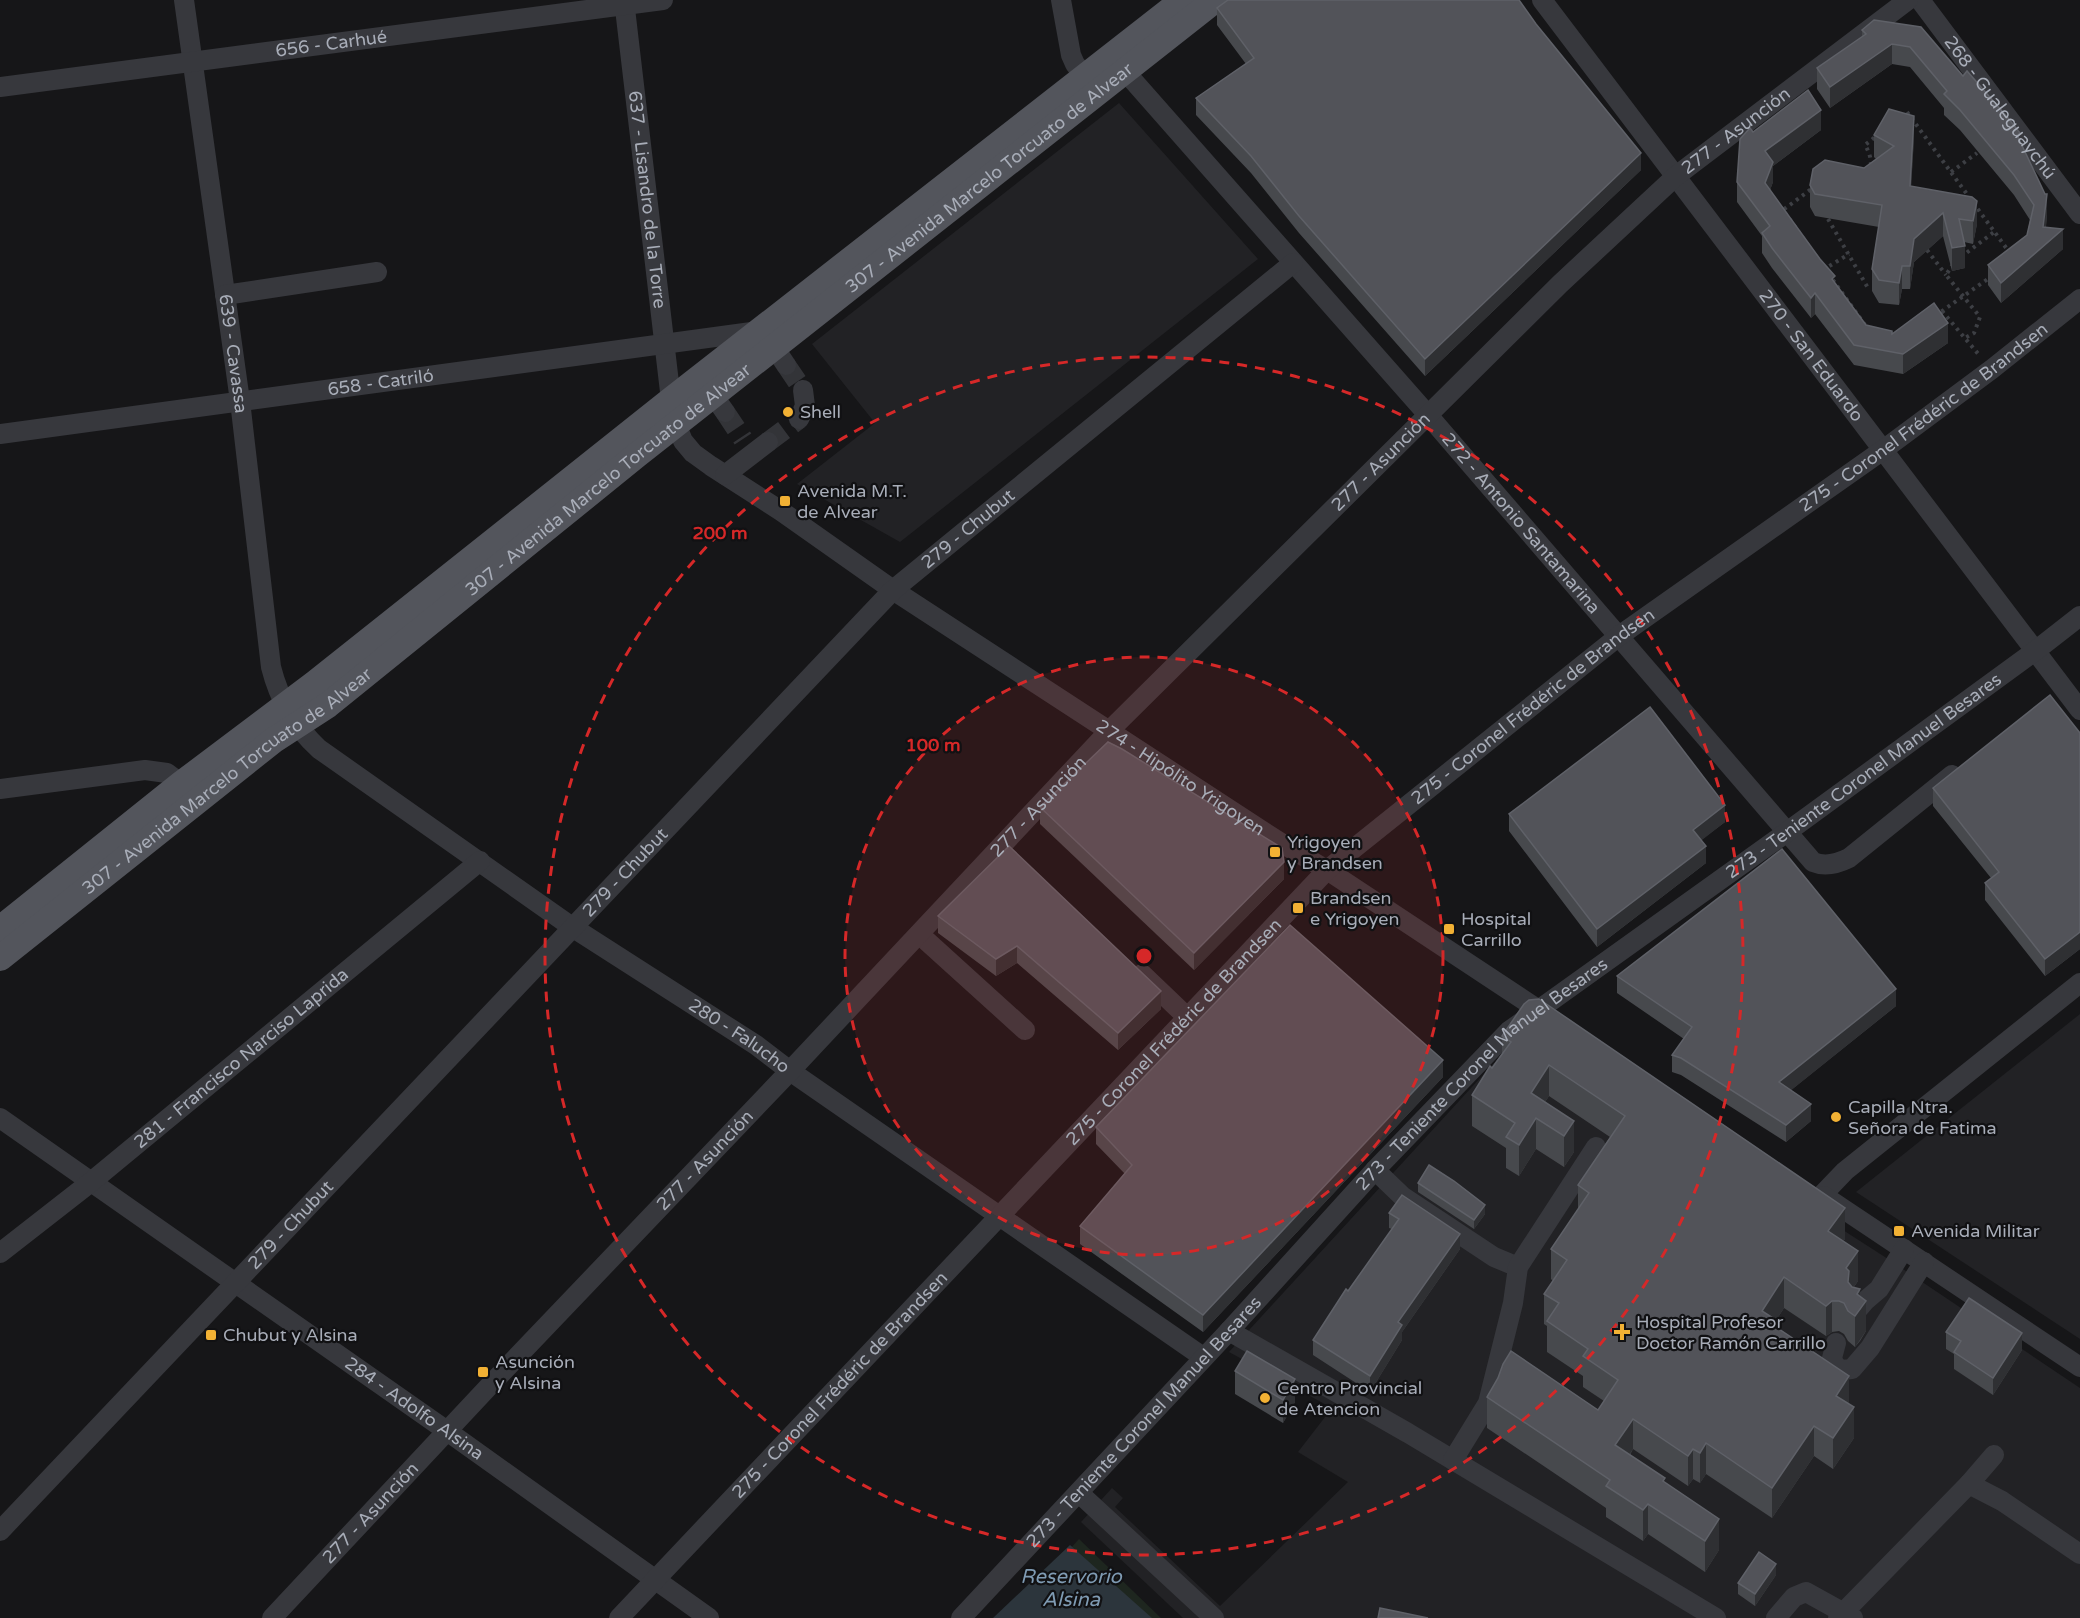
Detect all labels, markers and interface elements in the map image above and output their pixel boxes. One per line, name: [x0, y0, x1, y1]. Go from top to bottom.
street label: 656 - Carhué: [274, 25, 388, 62]
street label: 268 - Gualeguaychú: [1940, 31, 2061, 183]
street label: 307 - Avenida Marcelo Torcuato de Alvear: [841, 58, 1137, 298]
street label: 277 - Asunción: [1677, 82, 1794, 179]
street label: 637 - Lisandro de la Torre: [624, 90, 671, 310]
street label: 270 - San Eduardo: [1754, 285, 1869, 426]
street label: 639 - Cavassa: [214, 293, 252, 414]
street label: 275 - Coronel Frédéric de Brandsen: [1795, 318, 2052, 517]
street label: 307 - Avenida Marcelo Torcuato de Alvear: [461, 359, 755, 601]
street label: 658 - Catriló: [326, 364, 435, 400]
place label: Shell: [800, 401, 841, 423]
marker: Shell: [781, 405, 795, 419]
street label: 277 - Asunción: [1327, 408, 1435, 516]
street label: 272 - Antonio Santamarina: [1437, 428, 1605, 618]
place label: Avenida M.T. de Alvear: [797, 480, 907, 523]
street label: 279 - Chubut: [917, 484, 1019, 573]
marker: Avenida M.T. de Alvear: [778, 494, 792, 508]
text: 200 m: [692, 522, 748, 544]
street label: 275 - Coronel Frédéric de Brandsen: [1407, 603, 1659, 809]
street label: 307 - Avenida Marcelo Torcuato de Alvear: [78, 663, 376, 899]
street label: 273 - Teniente Coronel Manuel Besares: [1721, 668, 2006, 883]
street label: 274 - Hipólito Yrigoyen: [1092, 715, 1269, 840]
text: 100 m: [905, 734, 961, 756]
street label: 277 - Asunción: [985, 751, 1091, 862]
street label: 279 - Chubut: [578, 823, 672, 921]
place label: Yrigoyen y Brandsen: [1287, 831, 1383, 874]
marker: Yrigoyen y Brandsen: [1268, 845, 1282, 859]
place label: Brandsen e Yrigoyen: [1310, 887, 1399, 930]
marker: Brandsen e Yrigoyen: [1291, 901, 1305, 915]
place label: Hospital Carrillo: [1461, 908, 1531, 951]
street label: 275 - Coronel Frédéric de Brandsen: [1061, 914, 1286, 1150]
marker: Hospital Carrillo: [1442, 922, 1456, 936]
centre of rings: [1134, 946, 1154, 966]
street label: 273 - Teniente Coronel Manuel Besares: [1351, 953, 1612, 1195]
street label: 281 - Francisco Narciso Laprida: [129, 963, 353, 1153]
street label: 280 - Falucho: [685, 994, 794, 1078]
place label: Capilla Ntra. Señora de Fatima: [1848, 1096, 1997, 1139]
street label: 277 - Asunción: [652, 1105, 758, 1215]
marker: Capilla Ntra. Señora de Fatima: [1829, 1110, 1843, 1124]
street label: 279 - Chubut: [243, 1176, 338, 1274]
place label: Avenida Militar: [1911, 1220, 2040, 1242]
marker: Avenida Militar: [1892, 1224, 1906, 1238]
street label: 275 - Coronel Frédéric de Brandsen: [727, 1267, 952, 1503]
street label: 273 - Teniente Coronel Manuel Besares: [1021, 1292, 1266, 1552]
place label: Hospital Profesor Doctor Ramón Carrillo: [1636, 1311, 1826, 1354]
marker: Hospital Profesor Doctor Ramón Carrillo: [1613, 1323, 1631, 1341]
place label: Chubut y Alsina: [223, 1324, 358, 1346]
marker: Chubut y Alsina: [204, 1328, 218, 1342]
place label: Asunción y Alsina: [495, 1351, 575, 1394]
street label: 284 - Adolfo Alsina: [341, 1352, 488, 1465]
marker: Asunción y Alsina: [476, 1365, 490, 1379]
place label: Centro Provincial de Atencion: [1277, 1377, 1422, 1420]
marker: Centro Provincial de Atencion: [1258, 1391, 1272, 1405]
street label: 277 - Asunción: [318, 1458, 423, 1568]
water label: Reservorio Alsina: [1020, 1565, 1123, 1612]

